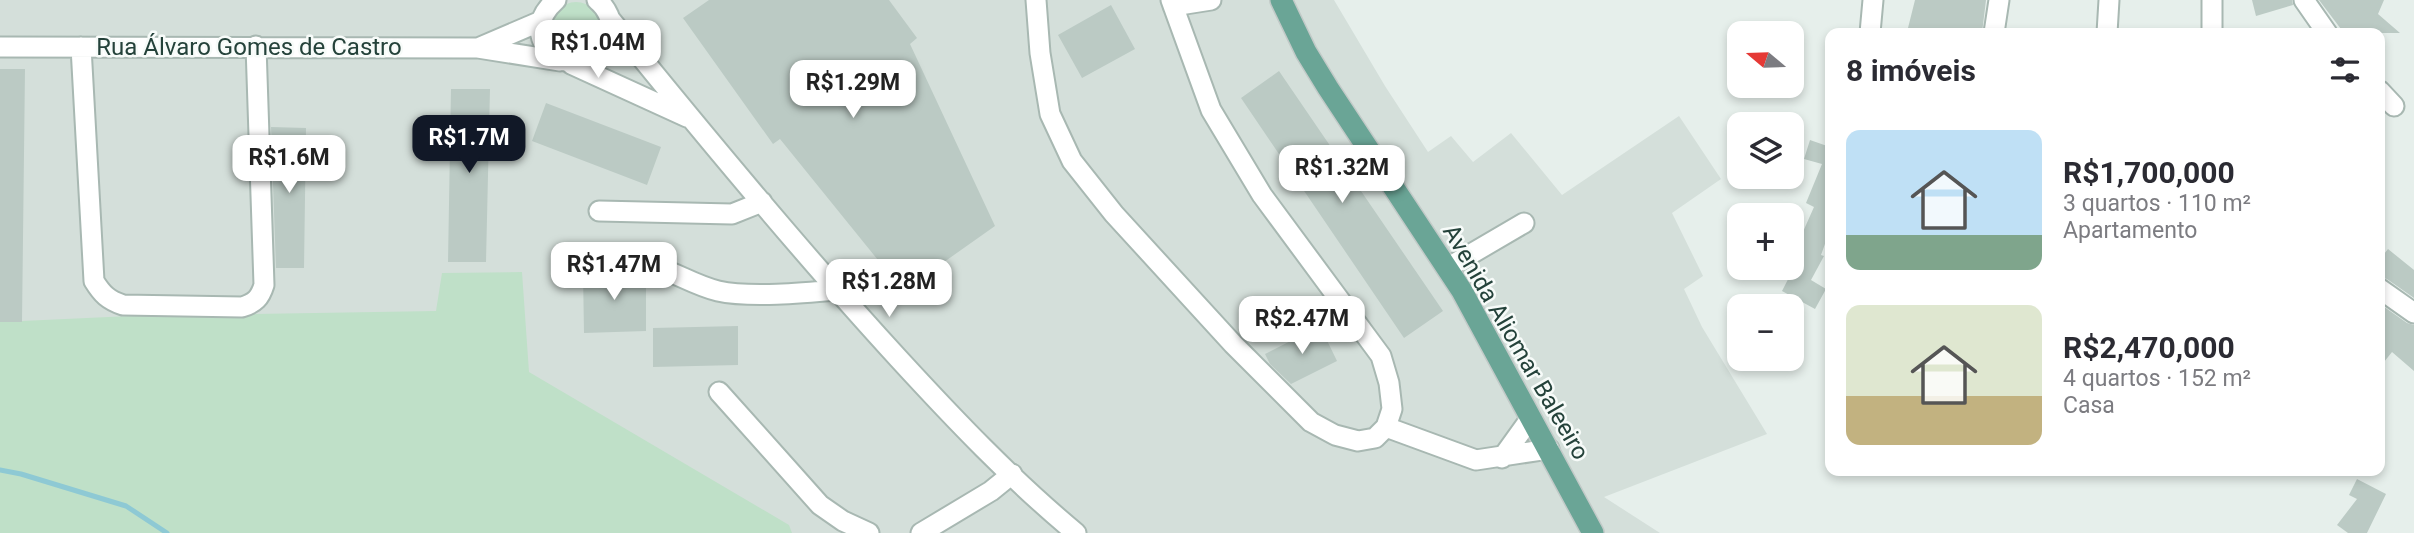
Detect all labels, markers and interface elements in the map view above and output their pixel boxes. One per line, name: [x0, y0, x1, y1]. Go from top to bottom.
pin: R$1.04M: [533, 20, 663, 80]
north arrow: [1727, 21, 1804, 98]
map controls: [1727, 21, 1804, 371]
text: R$1.04M: [551, 29, 645, 56]
street label: Rua Álvaro Gomes de Castro: [96, 33, 402, 61]
icon: filters: [2326, 51, 2364, 89]
text: 8 imóveis: [1846, 53, 1976, 88]
pin: R$1.29M: [788, 60, 918, 120]
text: R$1.29M: [806, 69, 900, 96]
button: layers: [1727, 112, 1804, 189]
pin: R$1.7M: [412, 116, 526, 175]
text: R$1.7M: [428, 124, 510, 151]
pin: R$1.6M: [232, 136, 346, 195]
text: R$1.6M: [248, 144, 330, 171]
pin: R$1.32M: [1277, 146, 1407, 205]
text: R$1.32M: [1295, 154, 1389, 181]
text: R$1,700,000: [2063, 155, 2235, 190]
icon: home: [1902, 158, 1986, 242]
text: 3 quartos · 110 m²: [2063, 190, 2251, 217]
button: +: [1727, 203, 1804, 280]
text: Apartamento: [2063, 217, 2197, 244]
street label: Avenida Aliomar Baleeiro: [1437, 219, 1595, 465]
pin: R$1.47M: [549, 243, 679, 302]
text: R$1.47M: [567, 251, 661, 278]
pin: R$1.28M: [824, 260, 954, 319]
text: R$1.28M: [842, 268, 936, 295]
button: −: [1727, 294, 1804, 371]
pin: R$2.47M: [1237, 296, 1367, 356]
text: R$2.47M: [1255, 305, 1349, 332]
text: R$2,470,000: [2063, 330, 2235, 365]
icon: home: [1902, 333, 1986, 417]
text: 4 quartos · 152 m²: [2063, 365, 2251, 392]
text: Casa: [2063, 392, 2115, 419]

